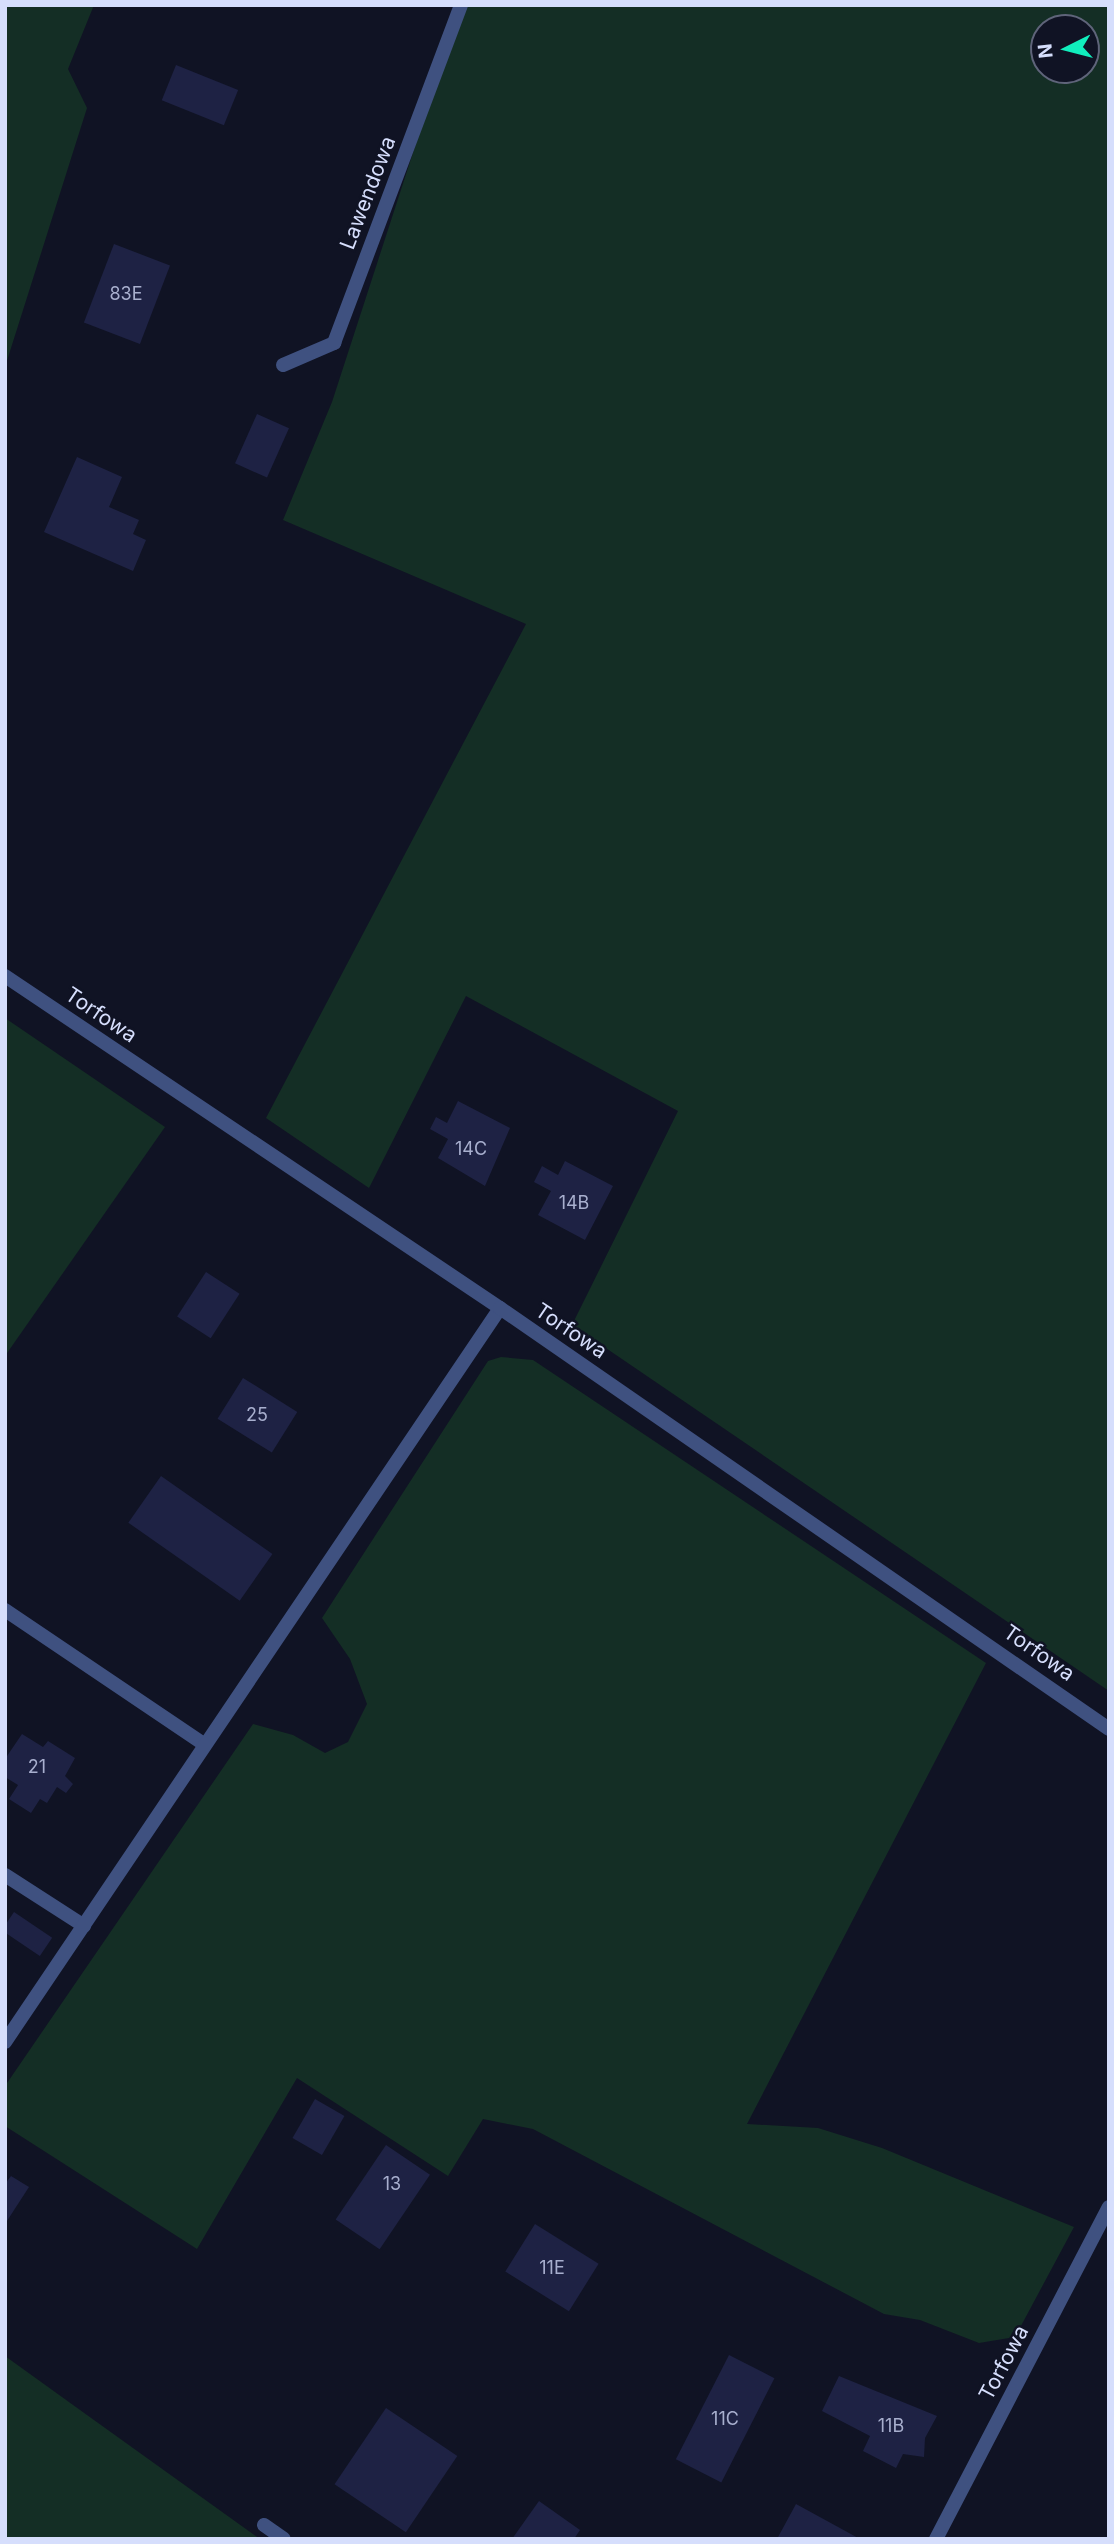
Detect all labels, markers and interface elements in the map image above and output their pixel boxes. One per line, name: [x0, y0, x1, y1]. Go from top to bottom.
north arrow: [1030, 14, 1100, 84]
text: N: [1033, 43, 1058, 59]
street label: Lawendowa: [335, 133, 401, 253]
house number: 83E: [109, 283, 143, 305]
street label: Torfowa: [60, 982, 142, 1048]
house number: 14C: [455, 1138, 487, 1160]
house number: 14B: [559, 1192, 589, 1214]
street label: Torfowa: [530, 1298, 612, 1364]
house number: 25: [246, 1404, 268, 1426]
street label: Torfowa: [999, 1619, 1079, 1687]
house number: 21: [28, 1756, 46, 1778]
house number: 13: [383, 2173, 401, 2195]
house number: 11E: [539, 2257, 565, 2279]
street label: Torfowa: [974, 2321, 1034, 2405]
house number: 11C: [711, 2408, 739, 2430]
house number: 11B: [878, 2415, 904, 2437]

